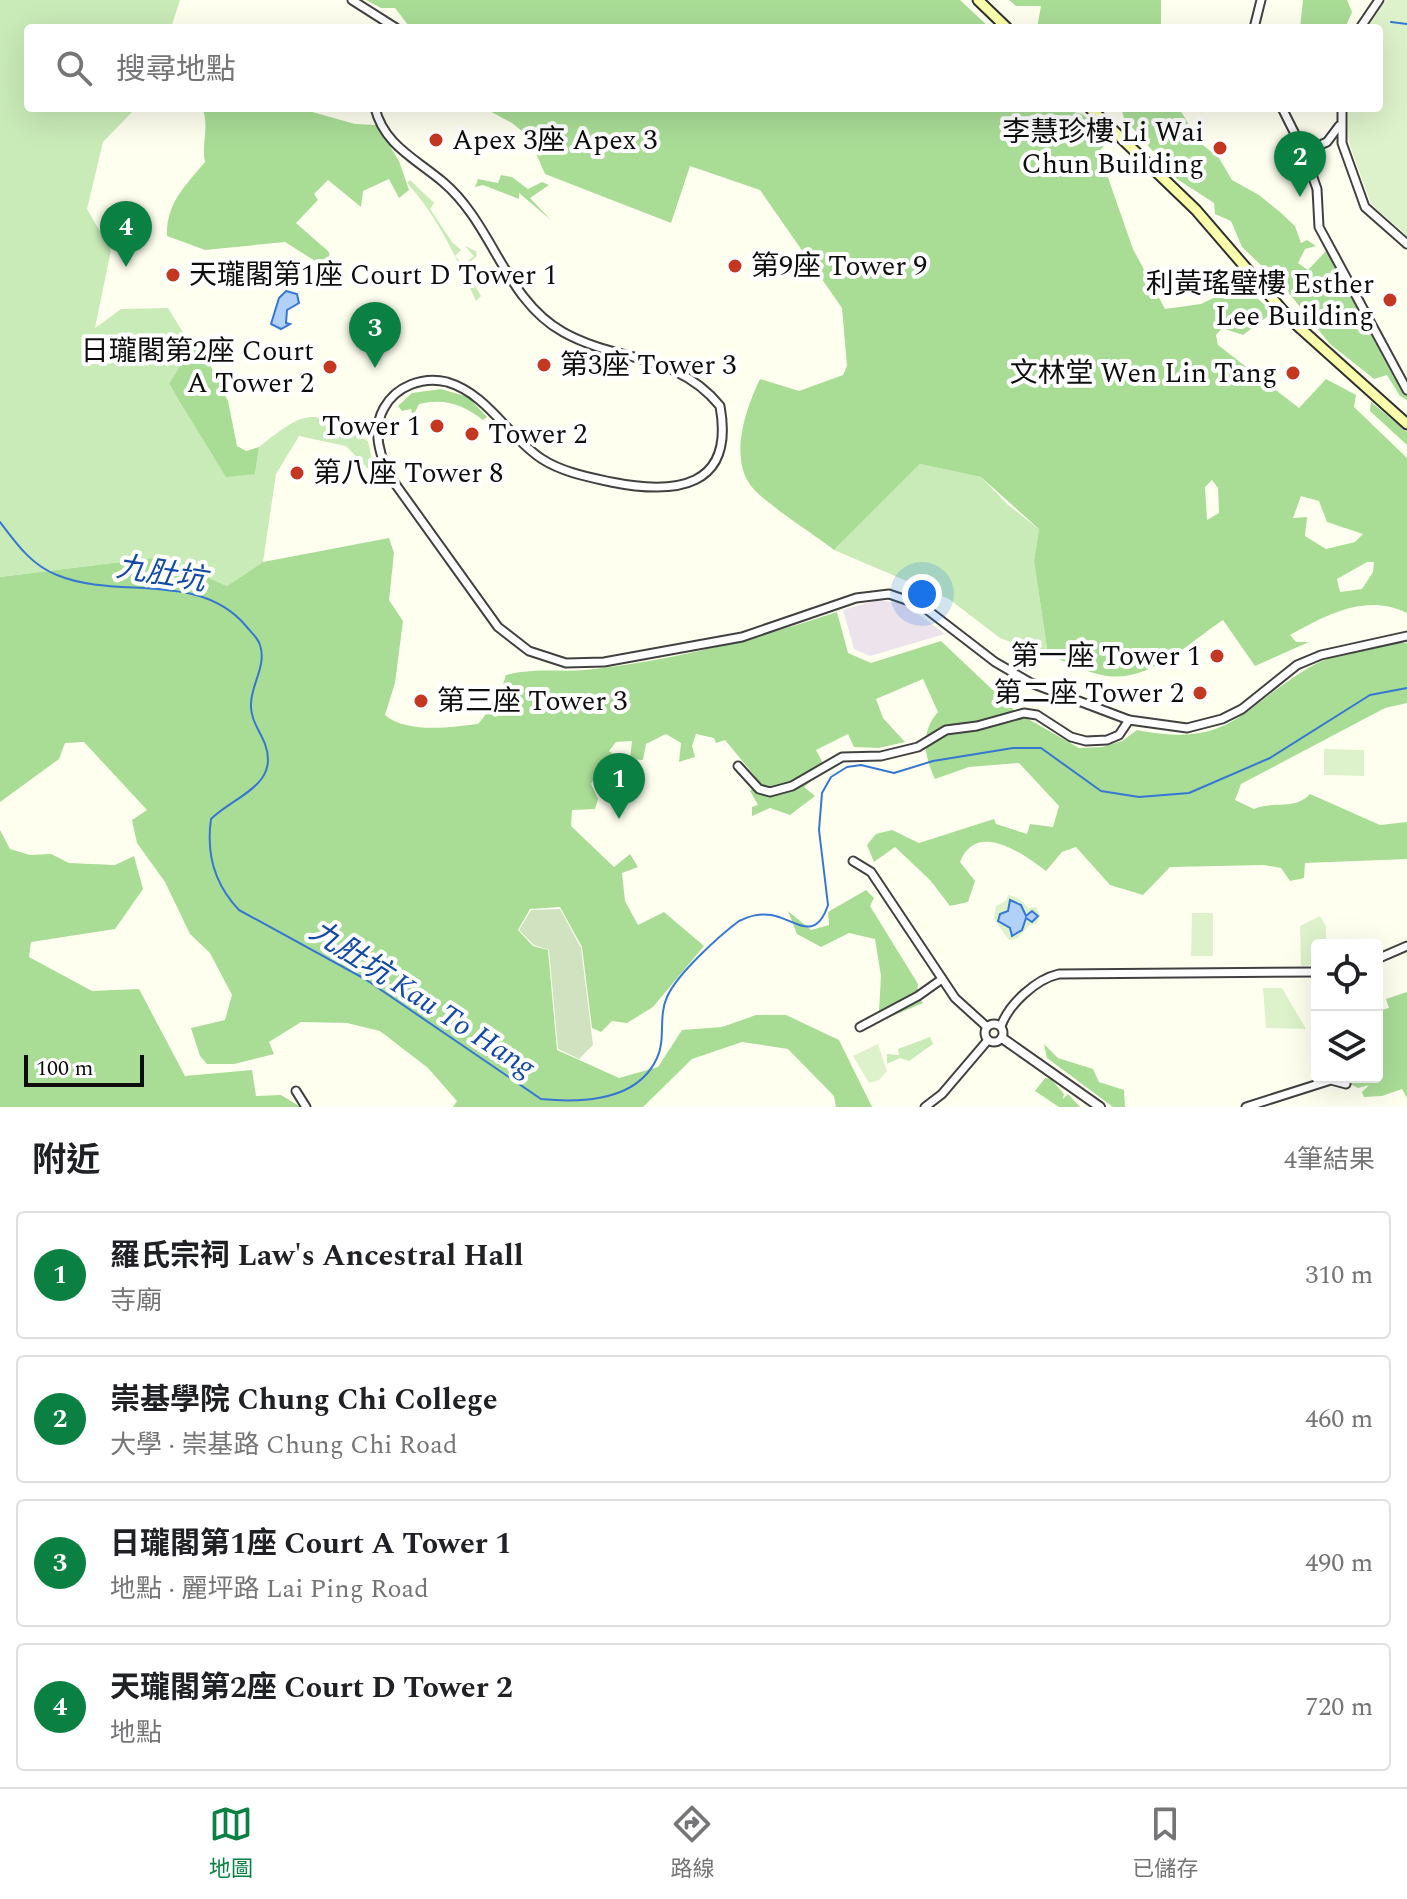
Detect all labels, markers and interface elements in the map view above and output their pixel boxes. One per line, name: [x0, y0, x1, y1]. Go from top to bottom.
search box: [24, 24, 1383, 112]
icon: search: [52, 46, 96, 90]
text: 搜尋地點: [116, 47, 236, 93]
place label: 李慧珍樓 Li Wai Chun Building: [1002, 111, 1204, 186]
place label: Apex 3座 Apex 3: [452, 119, 657, 162]
marker: Apex 3座 Apex 3: [427, 131, 445, 149]
pin: 2: [1274, 131, 1326, 197]
marker: 李慧珍樓 Li Wai Chun Building: [1211, 139, 1229, 157]
pin: 4: [100, 201, 152, 267]
place label: 第9座 Tower 9: [751, 245, 927, 288]
place label: 天瓏閣第1座 Court D Tower 1: [189, 254, 557, 297]
marker: 第9座 Tower 9: [726, 257, 744, 275]
place label: 利黃瑤璧樓 Esther Lee Building: [1146, 263, 1374, 338]
marker: 天瓏閣第1座 Court D Tower 1: [164, 266, 182, 284]
marker: 利黃瑤璧樓 Esther Lee Building: [1381, 291, 1399, 309]
pin: 3: [349, 302, 401, 368]
place label: 日瓏閣第2座 Court A Tower 2: [81, 330, 314, 405]
place label: 第3座 Tower 3: [560, 344, 736, 387]
place label: 文林堂 Wen Lin Tang: [1010, 352, 1277, 395]
marker: 第3座 Tower 3: [535, 356, 553, 374]
marker: 日瓏閣第2座 Court A Tower 2: [321, 358, 339, 376]
marker: 文林堂 Wen Lin Tang: [1284, 364, 1302, 382]
place label: Tower 1: [322, 405, 421, 448]
place label: Tower 2: [488, 413, 587, 456]
marker: Tower 1: [428, 417, 446, 435]
marker: Tower 2: [463, 425, 481, 443]
place label: 第八座 Tower 8: [313, 452, 503, 495]
marker: 第八座 Tower 8: [288, 464, 306, 482]
water label: 九肚坑: [113, 544, 213, 604]
your location: [902, 574, 942, 614]
place label: 第一座 Tower 1: [1011, 635, 1201, 678]
marker: 第一座 Tower 1: [1208, 647, 1226, 665]
place label: 第二座 Tower 2: [994, 672, 1184, 715]
place label: 第三座 Tower 3: [437, 680, 627, 723]
marker: 第二座 Tower 2: [1191, 684, 1209, 702]
marker: 第三座 Tower 3: [412, 692, 430, 710]
pin: 1: [593, 753, 645, 819]
water label: 九肚坑 Kau To Hang: [300, 909, 545, 1090]
map controls: [1311, 939, 1383, 1083]
button: locate: [1311, 939, 1383, 1011]
button: layers: [1311, 1011, 1383, 1083]
scale bar: [24, 1051, 144, 1087]
text: 100 m: [36, 1052, 93, 1085]
text: 附近: [32, 1135, 100, 1187]
text: 4筆結果: [1284, 1140, 1375, 1180]
text: 羅氏宗祠 Law's Ancestral Hall: [110, 1233, 524, 1279]
text: 1: [53, 1255, 67, 1295]
text: 310 m: [1305, 1255, 1373, 1295]
text: 寺廟: [110, 1281, 162, 1321]
text: 崇基學院 Chung Chi College: [110, 1377, 498, 1423]
text: 2: [53, 1399, 67, 1439]
text: 460 m: [1305, 1399, 1373, 1439]
text: 大學 · 崇基路 Chung Chi Road: [110, 1425, 457, 1465]
text: 日瓏閣第1座 Court A Tower 1: [110, 1521, 512, 1567]
text: 3: [53, 1543, 67, 1583]
text: 490 m: [1305, 1543, 1373, 1583]
text: 地點 · 麗坪路 Lai Ping Road: [110, 1569, 429, 1609]
text: 天瓏閣第2座 Court D Tower 2: [110, 1665, 513, 1711]
text: 4: [53, 1687, 67, 1727]
text: 720 m: [1305, 1687, 1373, 1727]
text: 地點: [110, 1713, 162, 1753]
tab: 地圖: [209, 1802, 253, 1886]
tab: 路線: [670, 1802, 714, 1886]
tab: 已儲存: [1132, 1802, 1198, 1886]

